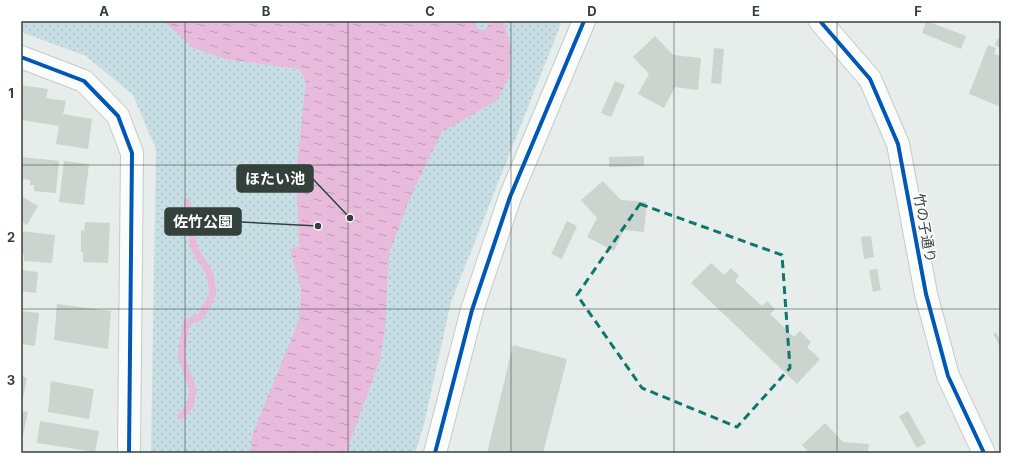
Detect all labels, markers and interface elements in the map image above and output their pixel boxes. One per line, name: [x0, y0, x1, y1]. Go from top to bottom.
text: A: [99, 3, 109, 19]
text: B: [262, 3, 271, 19]
text: C: [425, 3, 435, 19]
text: D: [587, 3, 597, 19]
text: E: [752, 3, 760, 19]
text: F: [914, 3, 922, 19]
text: 1: [8, 85, 14, 101]
callout: ほたい池: [237, 165, 313, 192]
text: ほたい池: [245, 169, 305, 188]
street label: 竹の子通り: [911, 192, 940, 264]
callout: 佐竹公園: [165, 208, 241, 235]
text: 佐竹公園: [173, 212, 233, 231]
text: 2: [7, 229, 15, 245]
text: 3: [7, 372, 15, 388]

